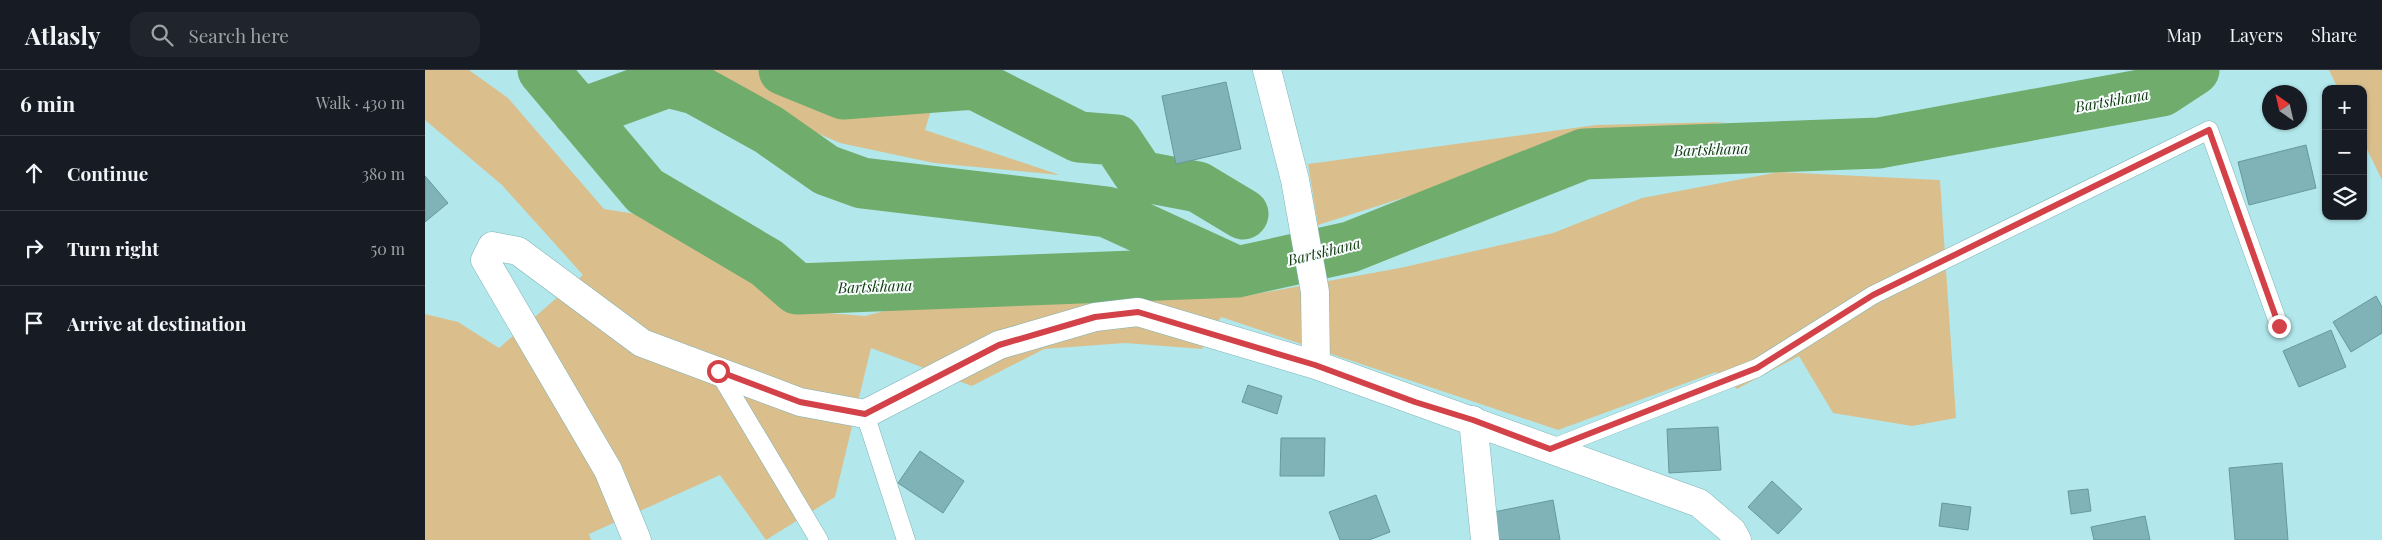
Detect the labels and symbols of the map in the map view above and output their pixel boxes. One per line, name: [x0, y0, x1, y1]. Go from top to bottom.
water label: Bartskhana: [2073, 84, 2151, 117]
north arrow: [2262, 85, 2307, 130]
water label: Bartskhana: [1672, 138, 1749, 160]
water label: Bartskhana: [1284, 232, 1363, 270]
water label: Bartskhana: [836, 275, 913, 297]
route end: [2268, 315, 2291, 338]
route start: [707, 360, 730, 383]

